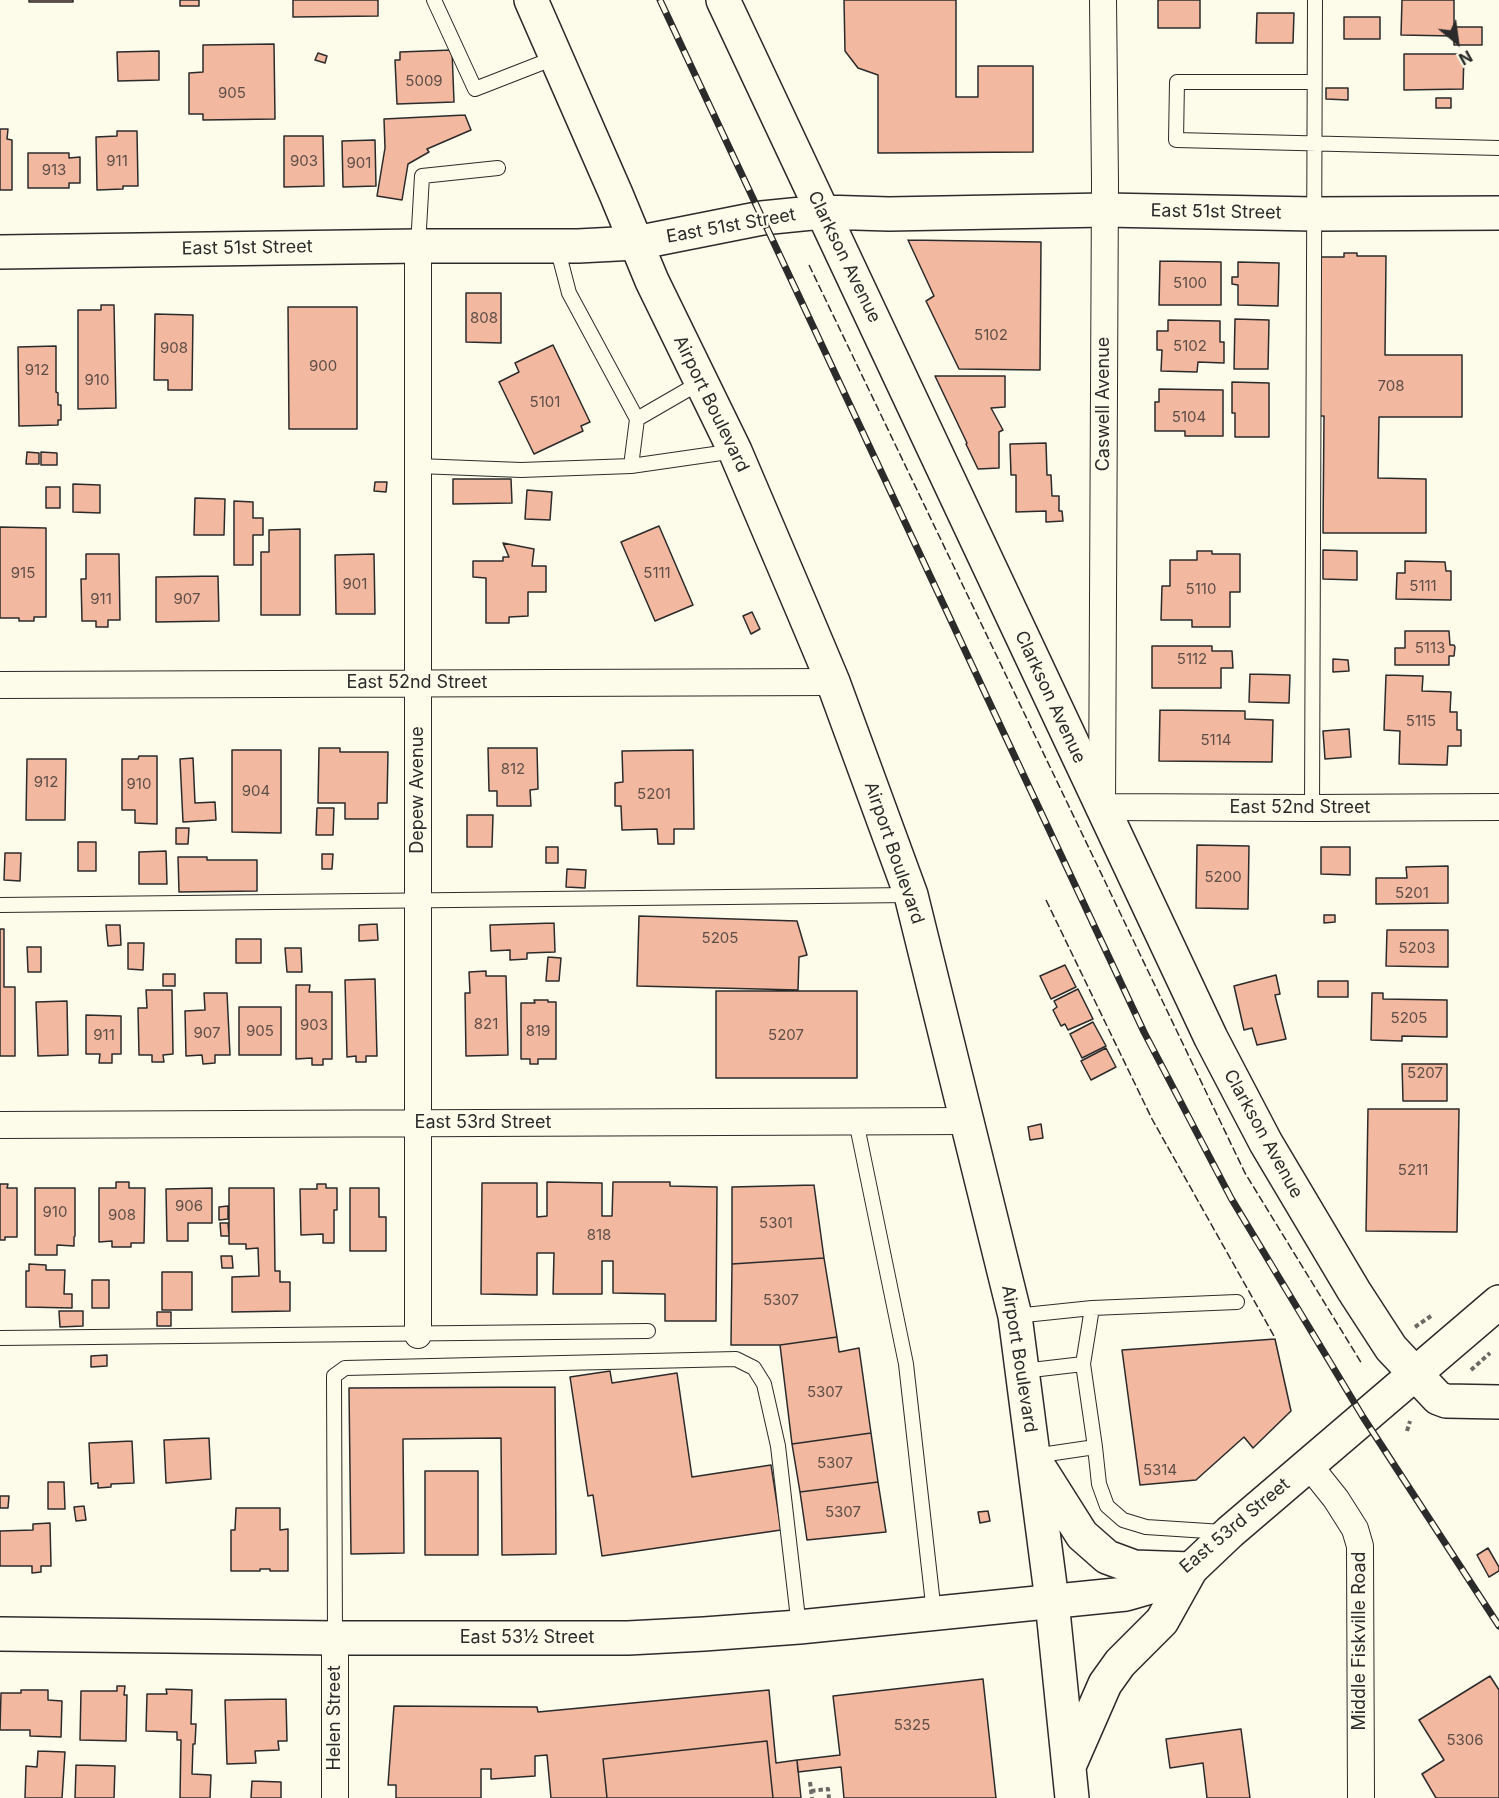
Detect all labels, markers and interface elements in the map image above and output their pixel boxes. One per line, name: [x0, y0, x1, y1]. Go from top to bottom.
north arrow: [1427, 12, 1487, 72]
text: N: [1456, 46, 1476, 69]
house number: 5009: [405, 72, 443, 90]
house number: 905: [218, 84, 246, 102]
house number: 911: [106, 152, 128, 170]
house number: 903: [290, 152, 318, 170]
house number: 901: [347, 154, 371, 172]
house number: 913: [42, 161, 66, 179]
street label: Clarkson Avenue: [803, 188, 885, 326]
street label: East 51st Street: [1150, 200, 1282, 224]
street label: East 51st Street: [665, 204, 797, 248]
street label: East 51st Street: [181, 236, 313, 260]
house number: 5100: [1173, 274, 1207, 292]
house number: 808: [470, 309, 498, 327]
house number: 5102: [974, 326, 1008, 344]
street label: Airport Boulevard: [669, 332, 753, 476]
street label: Caswell Avenue: [1093, 337, 1115, 471]
house number: 5102: [1173, 337, 1207, 355]
house number: 908: [160, 339, 188, 357]
house number: 900: [309, 357, 337, 375]
house number: 912: [25, 361, 49, 379]
house number: 910: [85, 371, 109, 389]
house number: 708: [1378, 377, 1404, 395]
house number: 5101: [530, 393, 560, 411]
house number: 5104: [1172, 408, 1206, 426]
house number: 915: [11, 564, 35, 582]
house number: 5111: [643, 564, 671, 582]
house number: 901: [343, 575, 367, 593]
house number: 5111: [1409, 577, 1437, 595]
house number: 5110: [1186, 580, 1216, 598]
house number: 911: [90, 590, 112, 608]
house number: 907: [174, 590, 200, 608]
street label: Clarkson Avenue: [1010, 627, 1090, 767]
house number: 5113: [1415, 639, 1445, 657]
house number: 5112: [1177, 650, 1207, 668]
street label: East 52nd Street: [347, 672, 487, 694]
house number: 5115: [1406, 712, 1436, 730]
street label: Depew Avenue: [407, 726, 429, 854]
house number: 5114: [1200, 731, 1232, 749]
house number: 812: [501, 760, 525, 778]
house number: 912: [34, 773, 58, 791]
house number: 910: [127, 775, 151, 793]
street label: Airport Boulevard: [860, 779, 928, 927]
house number: 904: [242, 782, 270, 800]
house number: 5201: [637, 785, 671, 803]
street label: East 52nd Street: [1230, 797, 1370, 819]
house number: 5200: [1204, 868, 1242, 886]
house number: 5201: [1395, 884, 1429, 902]
house number: 5205: [702, 929, 738, 947]
house number: 5203: [1399, 939, 1435, 957]
house number: 5205: [1391, 1009, 1427, 1027]
house number: 821: [474, 1015, 498, 1033]
house number: 903: [300, 1016, 328, 1034]
house number: 905: [246, 1022, 274, 1040]
house number: 819: [526, 1022, 550, 1040]
house number: 907: [194, 1024, 220, 1042]
house number: 911: [93, 1026, 115, 1044]
house number: 5207: [768, 1026, 804, 1044]
house number: 5207: [1407, 1064, 1443, 1082]
street label: Clarkson Avenue: [1219, 1066, 1307, 1202]
street label: East 53rd Street: [415, 1112, 551, 1134]
house number: 5211: [1398, 1161, 1428, 1179]
house number: 906: [175, 1197, 203, 1215]
house number: 910: [43, 1203, 67, 1221]
house number: 908: [108, 1206, 136, 1224]
house number: 5301: [759, 1214, 793, 1232]
house number: 818: [587, 1226, 611, 1244]
street label: Airport Boulevard: [997, 1284, 1041, 1434]
house number: 5307: [763, 1291, 799, 1309]
house number: 5307: [807, 1383, 843, 1401]
house number: 5307: [817, 1454, 853, 1472]
house number: 5314: [1143, 1461, 1177, 1479]
street label: East 53rd Street: [1176, 1474, 1294, 1578]
house number: 5307: [825, 1503, 861, 1521]
street label: Middle Fiskville Road: [1349, 1551, 1371, 1731]
street label: East 53½ Street: [460, 1627, 594, 1649]
street label: Helen Street: [324, 1665, 346, 1771]
house number: 5325: [894, 1716, 930, 1734]
house number: 5306: [1446, 1731, 1484, 1749]

